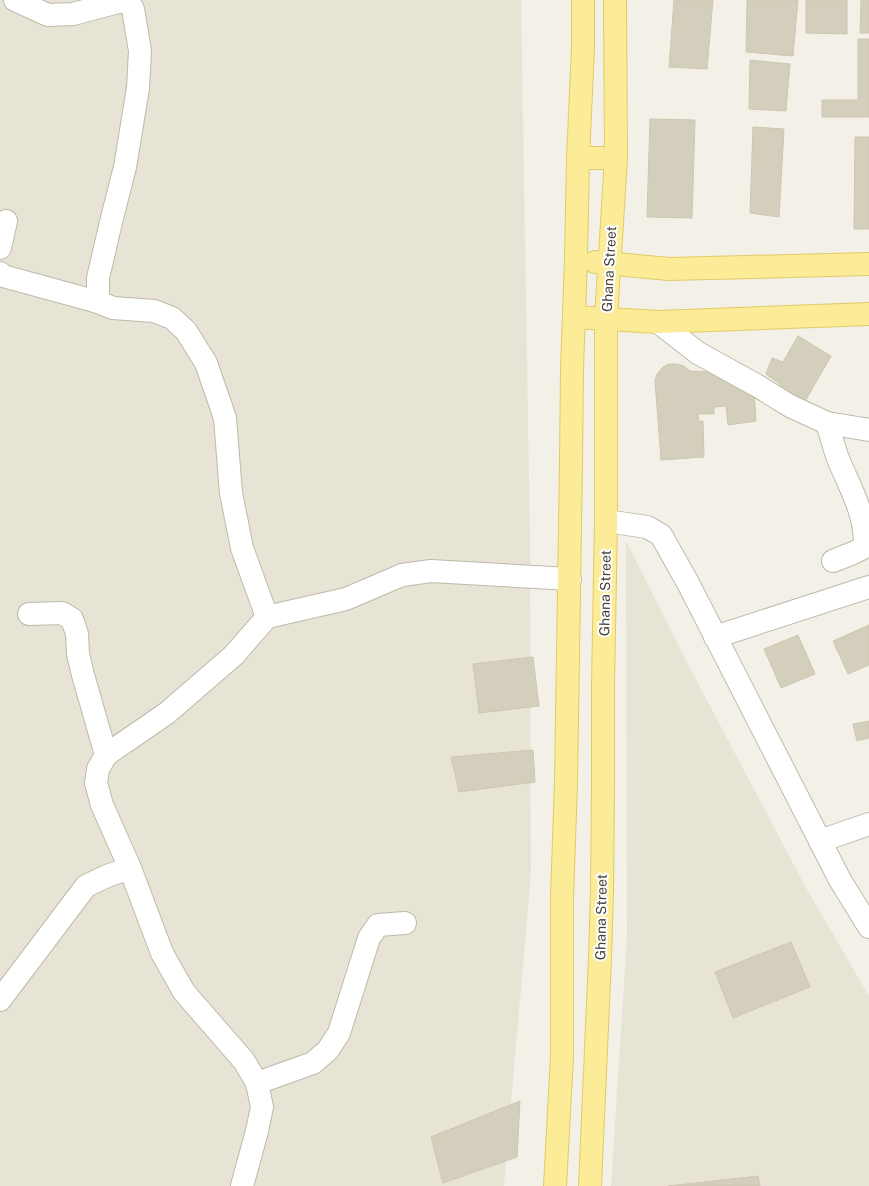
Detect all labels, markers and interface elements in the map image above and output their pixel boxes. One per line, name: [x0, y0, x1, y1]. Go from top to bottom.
street label: Ghana Street: [599, 226, 619, 312]
street label: Ghana Street: [596, 550, 614, 636]
street label: Ghana Street: [592, 874, 610, 960]

